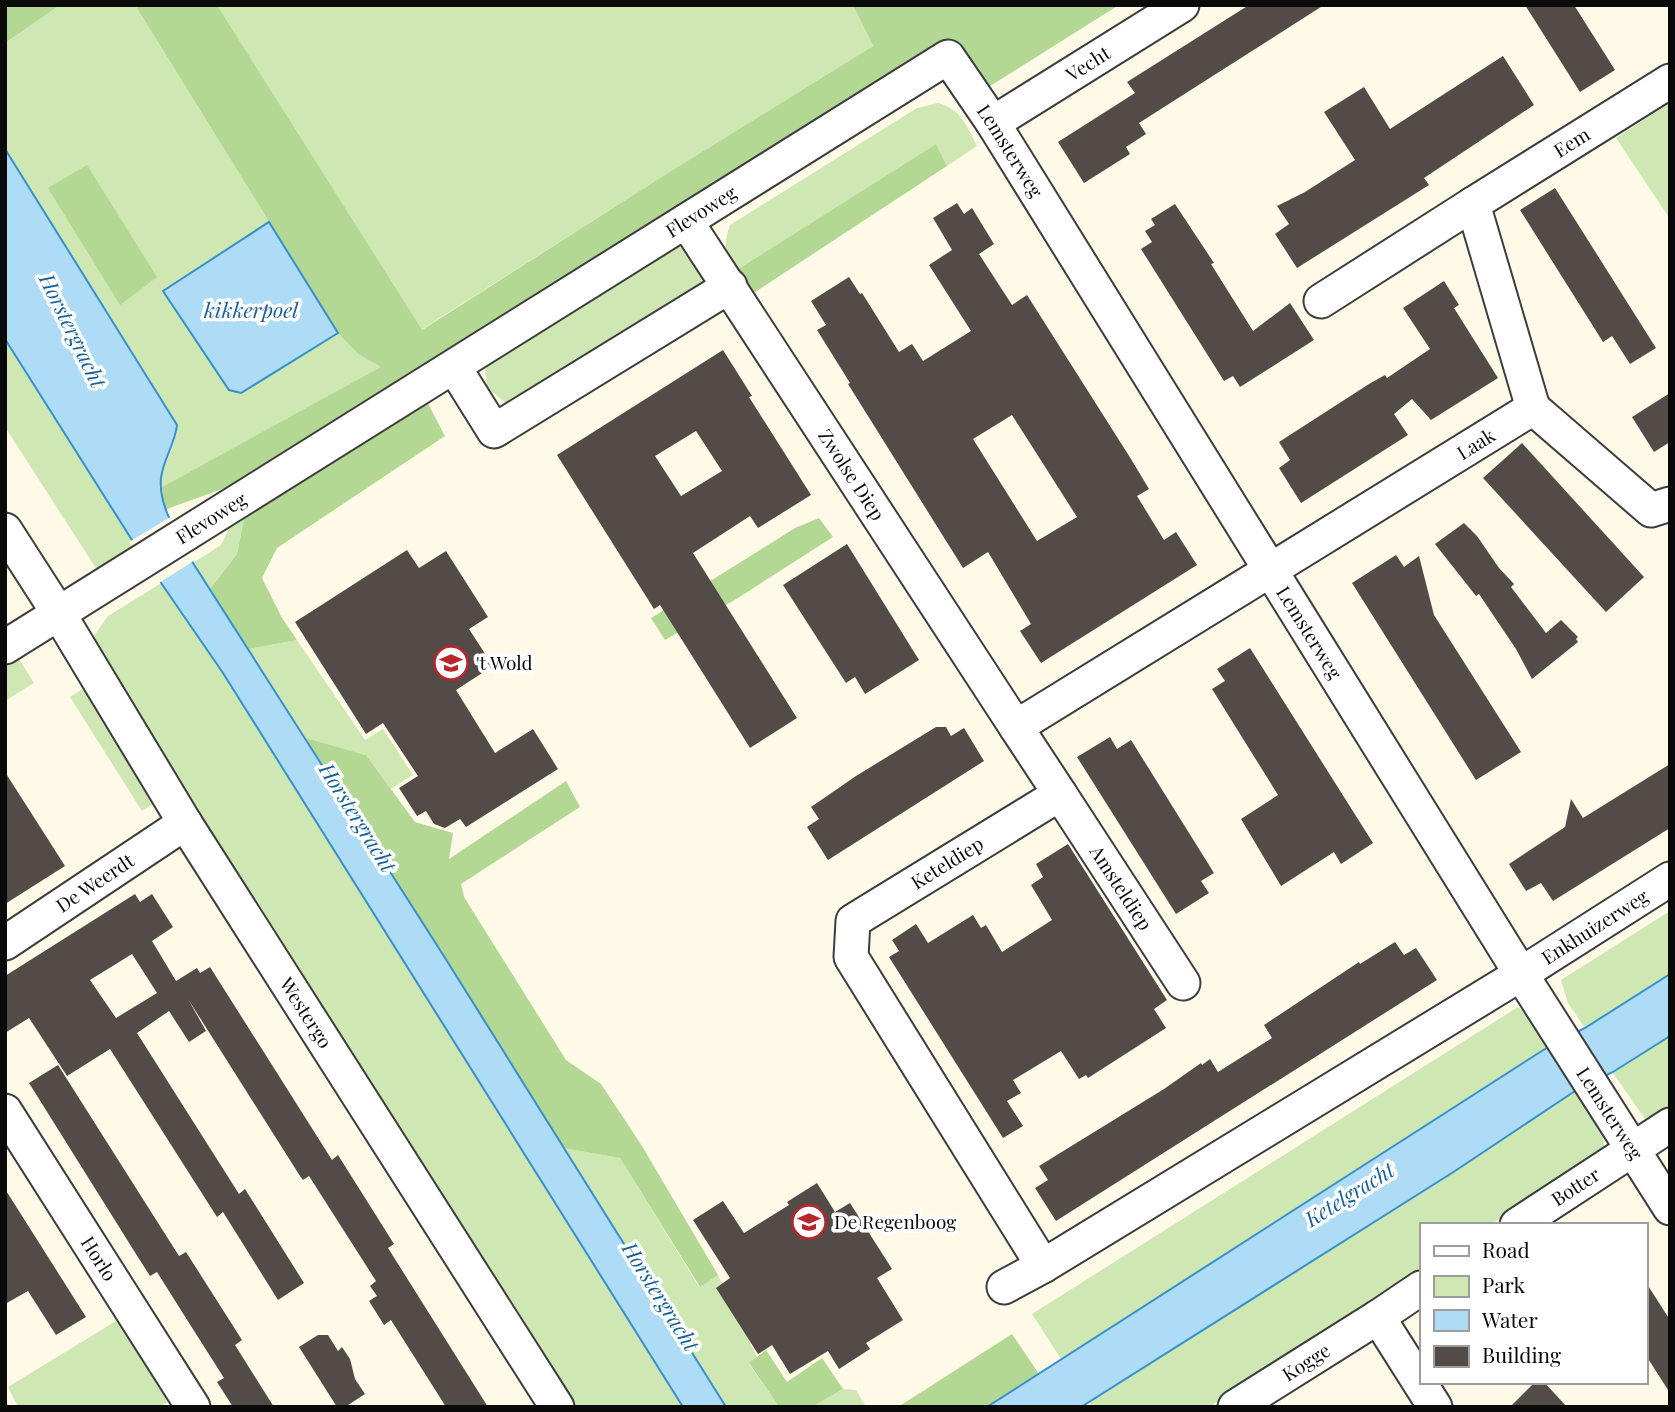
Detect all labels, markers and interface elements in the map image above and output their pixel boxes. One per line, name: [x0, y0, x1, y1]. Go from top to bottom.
street label: Vecht: [1060, 39, 1115, 87]
street label: Lemsterweg: [972, 99, 1050, 202]
street label: Eem: [1548, 120, 1594, 163]
street label: Flevoweg: [660, 179, 741, 243]
water label: Horstergracht: [34, 267, 114, 393]
water label: kikkerpoel: [203, 295, 299, 323]
street label: Laak: [1451, 421, 1500, 465]
street label: Zwolse Diep: [813, 424, 892, 525]
street label: Flevoweg: [170, 485, 251, 549]
street label: Lemsterweg: [1271, 581, 1349, 684]
school or university icon: 't Wold: [432, 644, 470, 682]
place label: 't Wold: [476, 649, 533, 675]
water label: Horstergracht: [313, 756, 404, 878]
street label: Keteldiep: [905, 830, 988, 895]
street label: Amsteldiep: [1084, 839, 1159, 935]
street label: De Weerdt: [50, 847, 139, 918]
street label: Enkhuizerweg: [1536, 882, 1653, 970]
street label: Westergo: [274, 971, 339, 1053]
street label: Lemsterweg: [1571, 1062, 1650, 1164]
water label: Ketelgracht: [1298, 1154, 1400, 1232]
street label: Botter: [1546, 1160, 1605, 1211]
school or university icon: De Regenboog: [790, 1203, 828, 1241]
place label: De Regenboog: [834, 1208, 956, 1234]
legend: [1420, 1223, 1647, 1384]
street label: Horlo: [76, 1231, 124, 1286]
water label: Horstergracht: [616, 1235, 707, 1357]
text: Road: [1482, 1235, 1530, 1263]
text: Park: [1482, 1270, 1526, 1298]
text: Water: [1481, 1305, 1538, 1333]
street label: Kogge: [1276, 1336, 1335, 1386]
text: Building: [1482, 1340, 1561, 1368]

